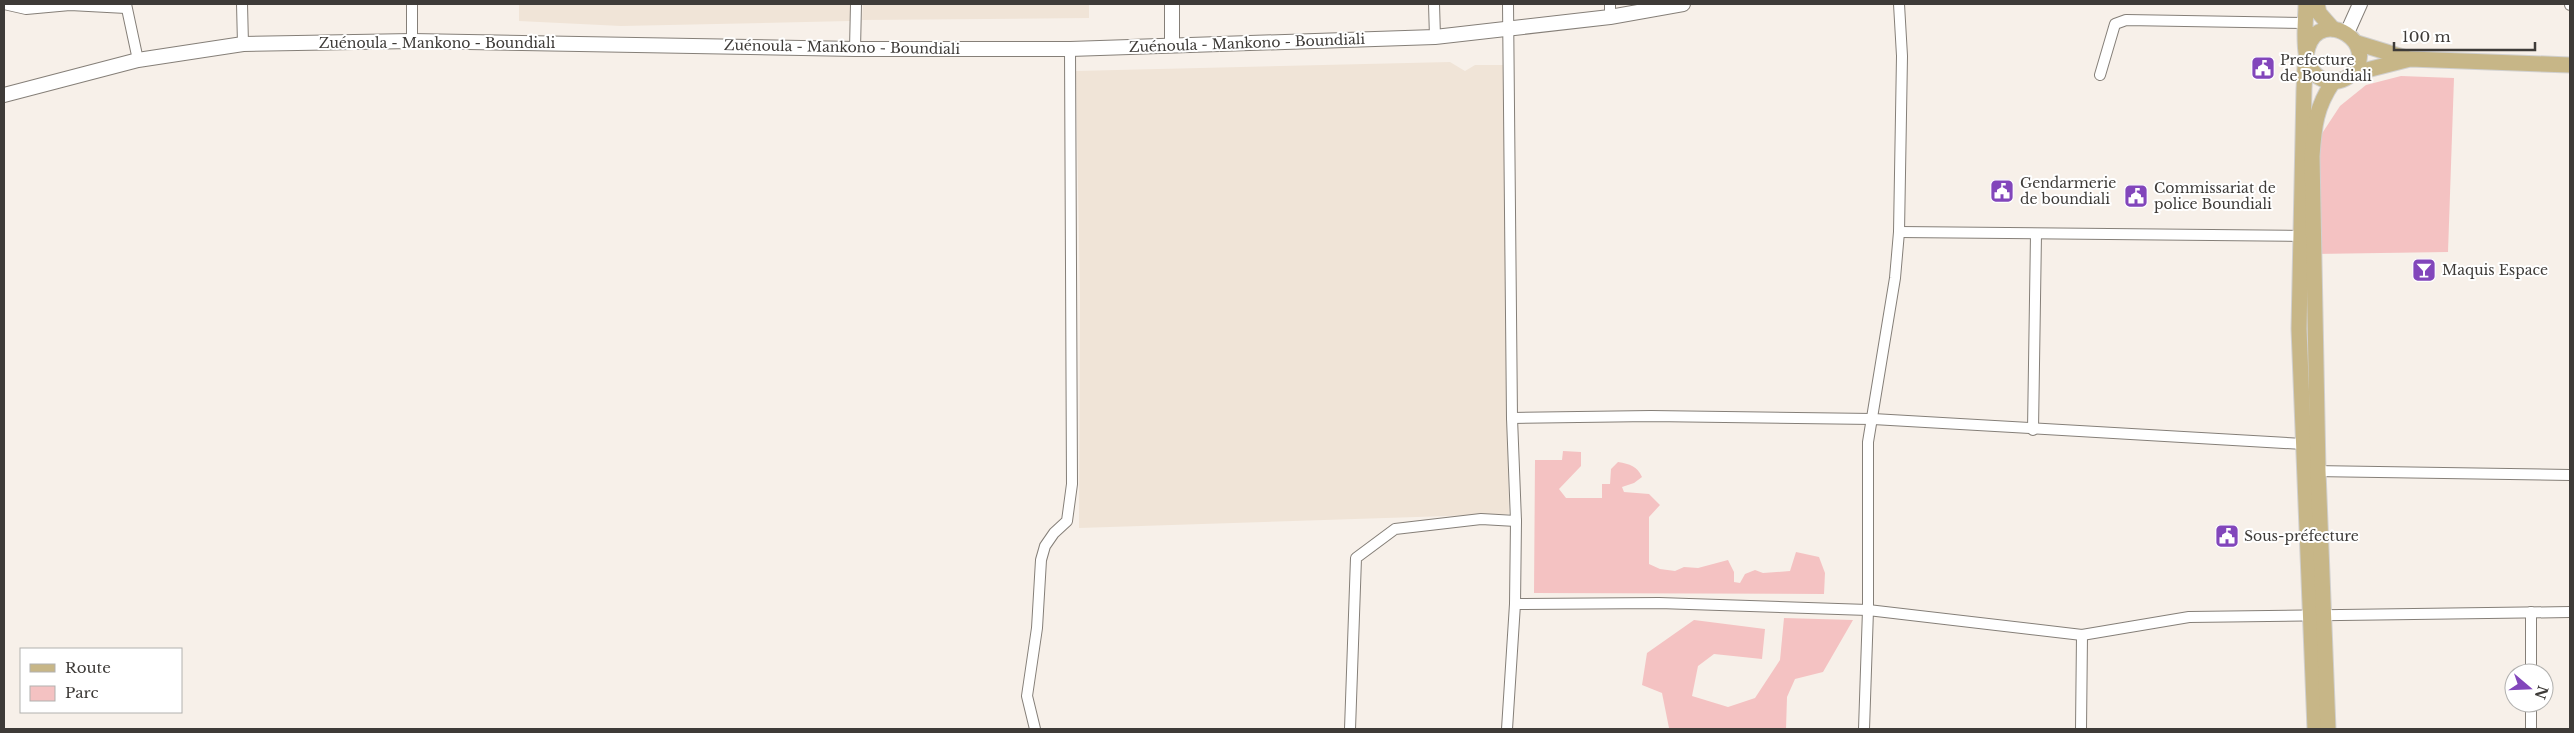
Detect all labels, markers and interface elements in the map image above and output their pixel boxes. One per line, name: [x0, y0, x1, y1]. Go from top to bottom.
scale bar: [2394, 20, 2535, 52]
text: 100 m: [2402, 27, 2451, 46]
street label: Zuénoula - Mankono - Boundiali: [1129, 30, 1366, 56]
street label: Zuénoula - Mankono - Boundiali: [319, 34, 555, 52]
street label: Zuénoula - Mankono - Boundiali: [724, 36, 961, 58]
place label: Prefecture de Boundiali: [2280, 51, 2372, 85]
public building icon: Prefecture de Boundiali: [2250, 55, 2276, 81]
place label: Gendarmerie de boundiali: [2020, 174, 2116, 208]
public building icon: Gendarmerie de boundiali: [1989, 178, 2015, 204]
place label: Commissariat de police Boundiali: [2154, 179, 2276, 213]
public building icon: Commissariat de police Boundiali: [2123, 183, 2149, 209]
bar icon: Maquis Espace: [2411, 257, 2437, 283]
place label: Maquis Espace: [2442, 261, 2548, 279]
public building icon: Sous-préfecture: [2214, 523, 2240, 549]
place label: Sous-préfecture: [2244, 527, 2359, 545]
legend: [20, 648, 182, 713]
text: Route: [65, 658, 111, 677]
north arrow: [2504, 663, 2554, 713]
text: Parc: [65, 683, 98, 702]
text: N: [2531, 683, 2552, 701]

